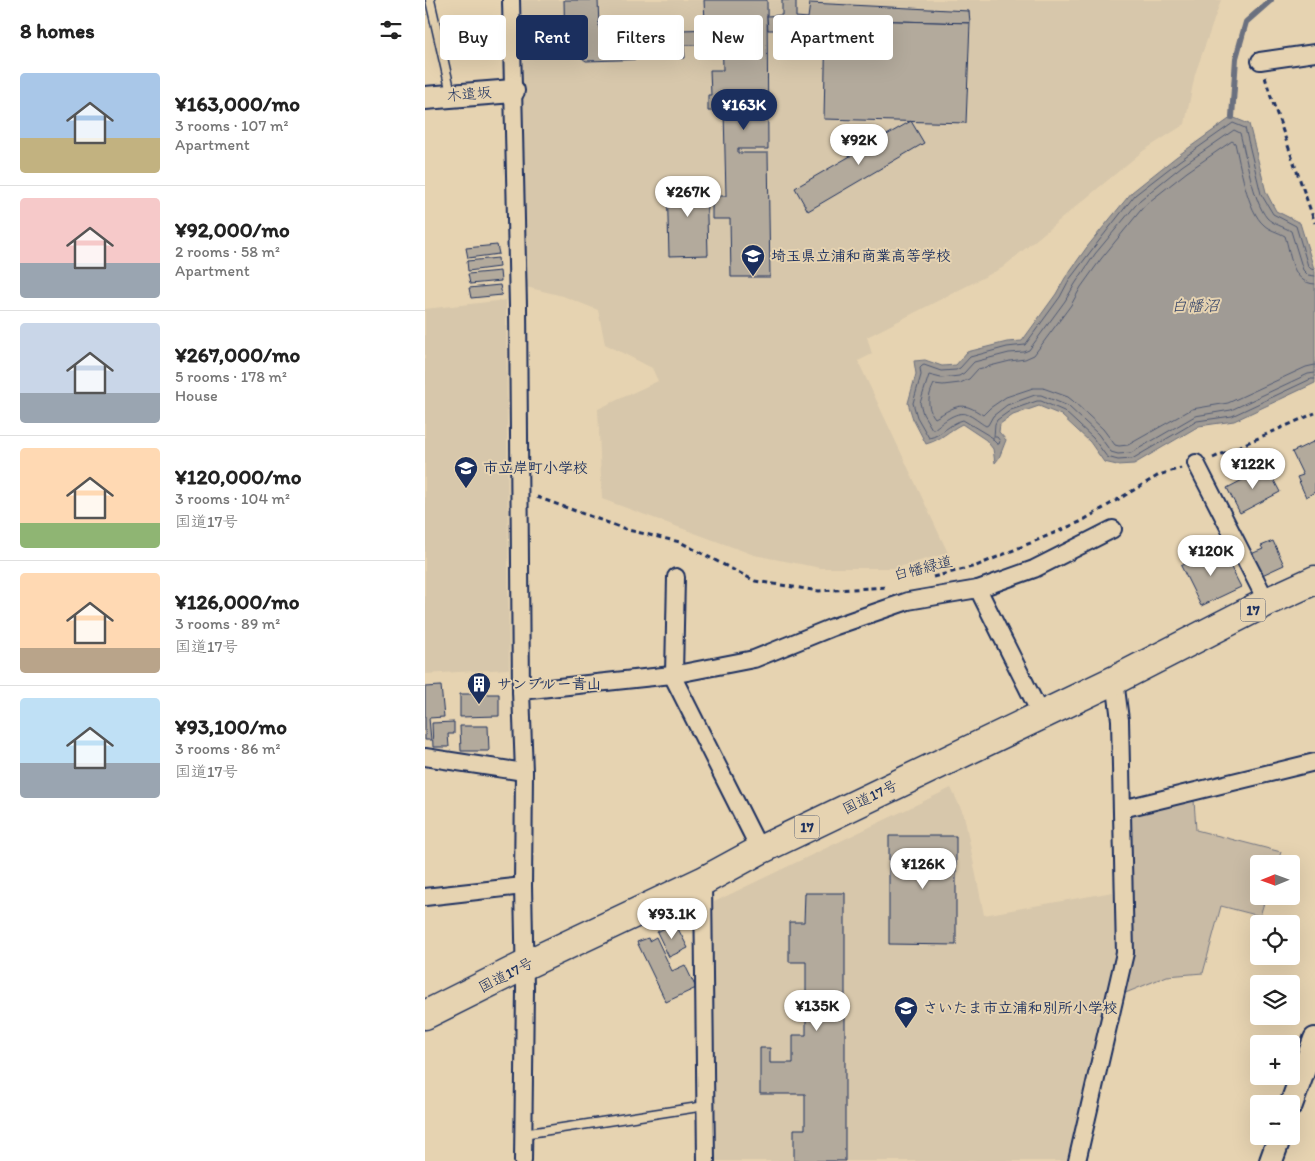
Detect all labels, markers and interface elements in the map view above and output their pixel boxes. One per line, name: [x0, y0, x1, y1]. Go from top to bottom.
chip: Buy: [440, 15, 506, 60]
chip: Rent: [516, 15, 588, 60]
chip: Filters: [598, 15, 684, 60]
chip: New: [694, 15, 763, 60]
chip: Apartment: [773, 15, 893, 60]
icon: filters: [377, 16, 405, 44]
text: 8 homes: [20, 18, 95, 43]
street label: 木遣坂: [446, 83, 492, 105]
pin: ¥163K: [709, 88, 779, 131]
text: ¥163,000/mo: [175, 91, 300, 116]
icon: home: [60, 93, 120, 153]
text: ¥163K: [722, 95, 766, 114]
text: 3 rooms · 107 m²: [175, 116, 288, 135]
pin: ¥92K: [829, 124, 889, 166]
text: ¥92K: [841, 130, 877, 149]
text: Apartment: [175, 135, 250, 154]
pin: ¥267K: [653, 176, 723, 218]
text: ¥267K: [666, 182, 710, 201]
text: ¥92,000/mo: [175, 217, 290, 242]
icon: home: [60, 218, 120, 278]
text: 2 rooms · 58 m²: [175, 242, 280, 261]
school or university icon: 埼玉県立浦和商業高等学校: [740, 243, 766, 277]
place label: 埼玉県立浦和商業高等学校: [771, 247, 951, 265]
text: Apartment: [175, 261, 250, 280]
water label: 白幡沼: [1171, 296, 1221, 315]
text: ¥267,000/mo: [175, 342, 300, 367]
icon: home: [60, 343, 120, 403]
text: 5 rooms · 178 m²: [175, 367, 287, 386]
text: House: [175, 386, 218, 405]
pin: ¥122K: [1218, 448, 1288, 490]
text: ¥122K: [1231, 454, 1275, 473]
school or university icon: 市立岸町小学校: [453, 455, 479, 489]
place label: 市立岸町小学校: [483, 459, 588, 477]
text: ¥120,000/mo: [175, 464, 301, 489]
icon: home: [60, 468, 120, 528]
text: 3 rooms · 104 m²: [175, 489, 290, 508]
text: 国道17号: [175, 512, 238, 531]
pin: ¥120K: [1176, 534, 1246, 577]
text: ¥120K: [1189, 541, 1233, 560]
street label: 白幡緑道: [892, 552, 954, 584]
text: ¥126,000/mo: [175, 589, 300, 614]
icon: home: [60, 593, 120, 653]
road number: 17: [1241, 598, 1265, 622]
text: 3 rooms · 89 m²: [175, 614, 280, 633]
text: 国道17号: [175, 637, 238, 656]
building icon: サンブルー青山: [466, 671, 492, 705]
place label: サンブルー青山: [497, 675, 602, 693]
text: ¥93,100/mo: [175, 714, 287, 739]
icon: home: [60, 718, 120, 778]
text: 3 rooms · 86 m²: [175, 739, 280, 758]
text: 国道17号: [175, 762, 238, 781]
street label: 国道17号: [839, 776, 901, 818]
road number: 17: [795, 816, 819, 839]
pin: ¥126K: [888, 848, 958, 890]
text: ¥126K: [901, 854, 945, 873]
north arrow: [1250, 855, 1300, 905]
map controls: [1250, 855, 1300, 1145]
pin: ¥93.1K: [631, 898, 713, 940]
text: ¥93.1K: [648, 904, 696, 923]
button: locate: [1250, 915, 1300, 965]
street label: 国道17号: [475, 953, 537, 997]
button: layers: [1250, 975, 1300, 1025]
pin: ¥135K: [782, 990, 852, 1032]
school or university icon: さいたま市立浦和別所小学校: [893, 995, 919, 1029]
text: ¥135K: [795, 996, 839, 1015]
place label: さいたま市立浦和別所小学校: [923, 999, 1118, 1017]
button: +: [1250, 1035, 1300, 1085]
button: −: [1250, 1095, 1300, 1145]

